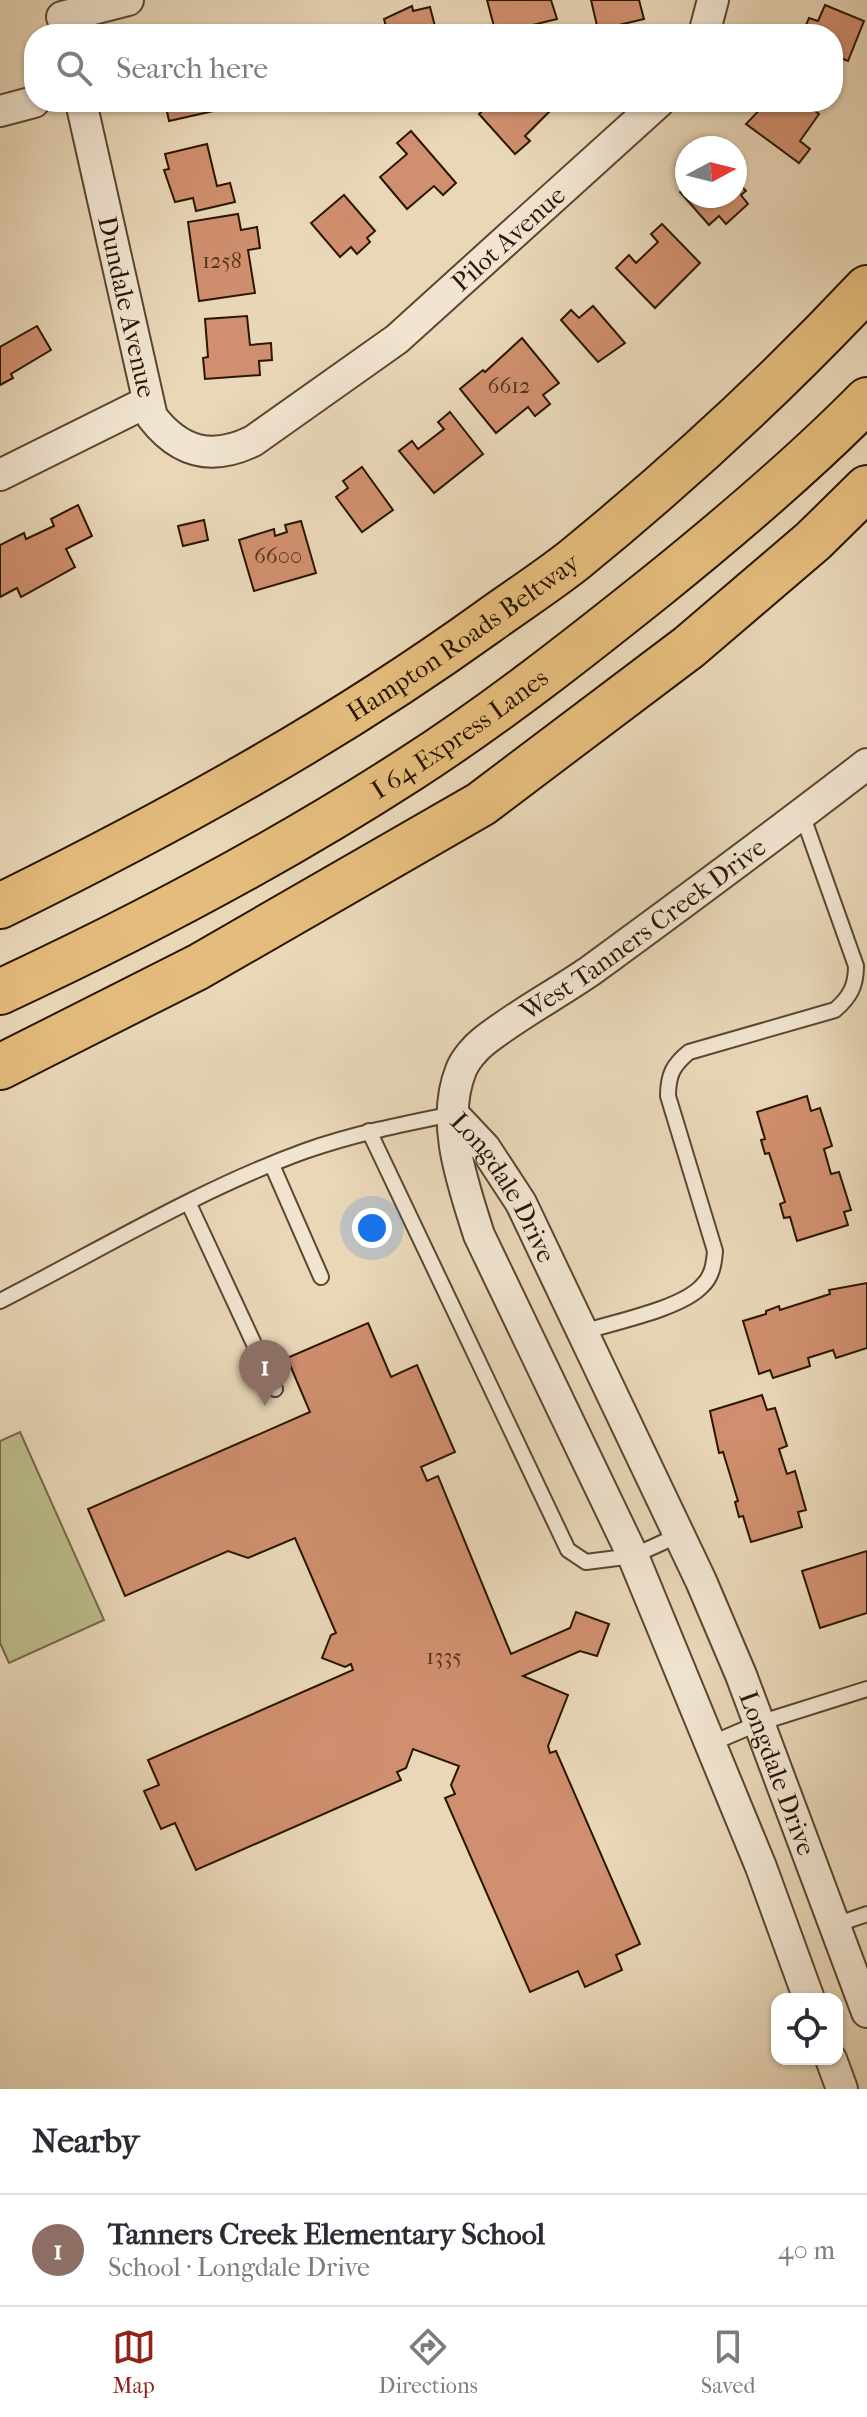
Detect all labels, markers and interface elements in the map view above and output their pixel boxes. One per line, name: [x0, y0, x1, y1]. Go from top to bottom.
search box: [24, 24, 843, 112]
icon: search: [52, 46, 96, 90]
text: Search here: [116, 51, 268, 86]
north arrow: [675, 136, 747, 208]
street label: Pilot Avenue: [445, 179, 572, 298]
street label: Dundale Avenue: [92, 213, 163, 401]
house number: 1258: [202, 248, 242, 274]
house number: 6612: [488, 373, 530, 399]
house number: 6600: [254, 543, 302, 569]
street label: Hampton Roads Beltway: [341, 546, 586, 728]
street label: I 64 Express Lanes: [365, 662, 554, 805]
street label: West Tanners Creek Drive: [514, 831, 772, 1027]
street label: Longdale Drive: [444, 1106, 563, 1268]
your location: [352, 1208, 392, 1248]
pin: 1: [239, 1340, 291, 1406]
house number: 1335: [426, 1644, 462, 1670]
street label: Longdale Drive: [733, 1687, 823, 1860]
map controls: [771, 1993, 843, 2065]
button: locate: [771, 1993, 843, 2065]
text: Nearby: [32, 2121, 139, 2161]
text: Tanners Creek Elementary School: [108, 2217, 545, 2252]
text: 1: [53, 2235, 63, 2266]
text: 40 m: [778, 2235, 835, 2266]
text: School · Longdale Drive: [108, 2252, 370, 2283]
tab: Map: [112, 2325, 156, 2399]
tab: Directions: [379, 2325, 478, 2399]
tab: Saved: [701, 2325, 755, 2399]

